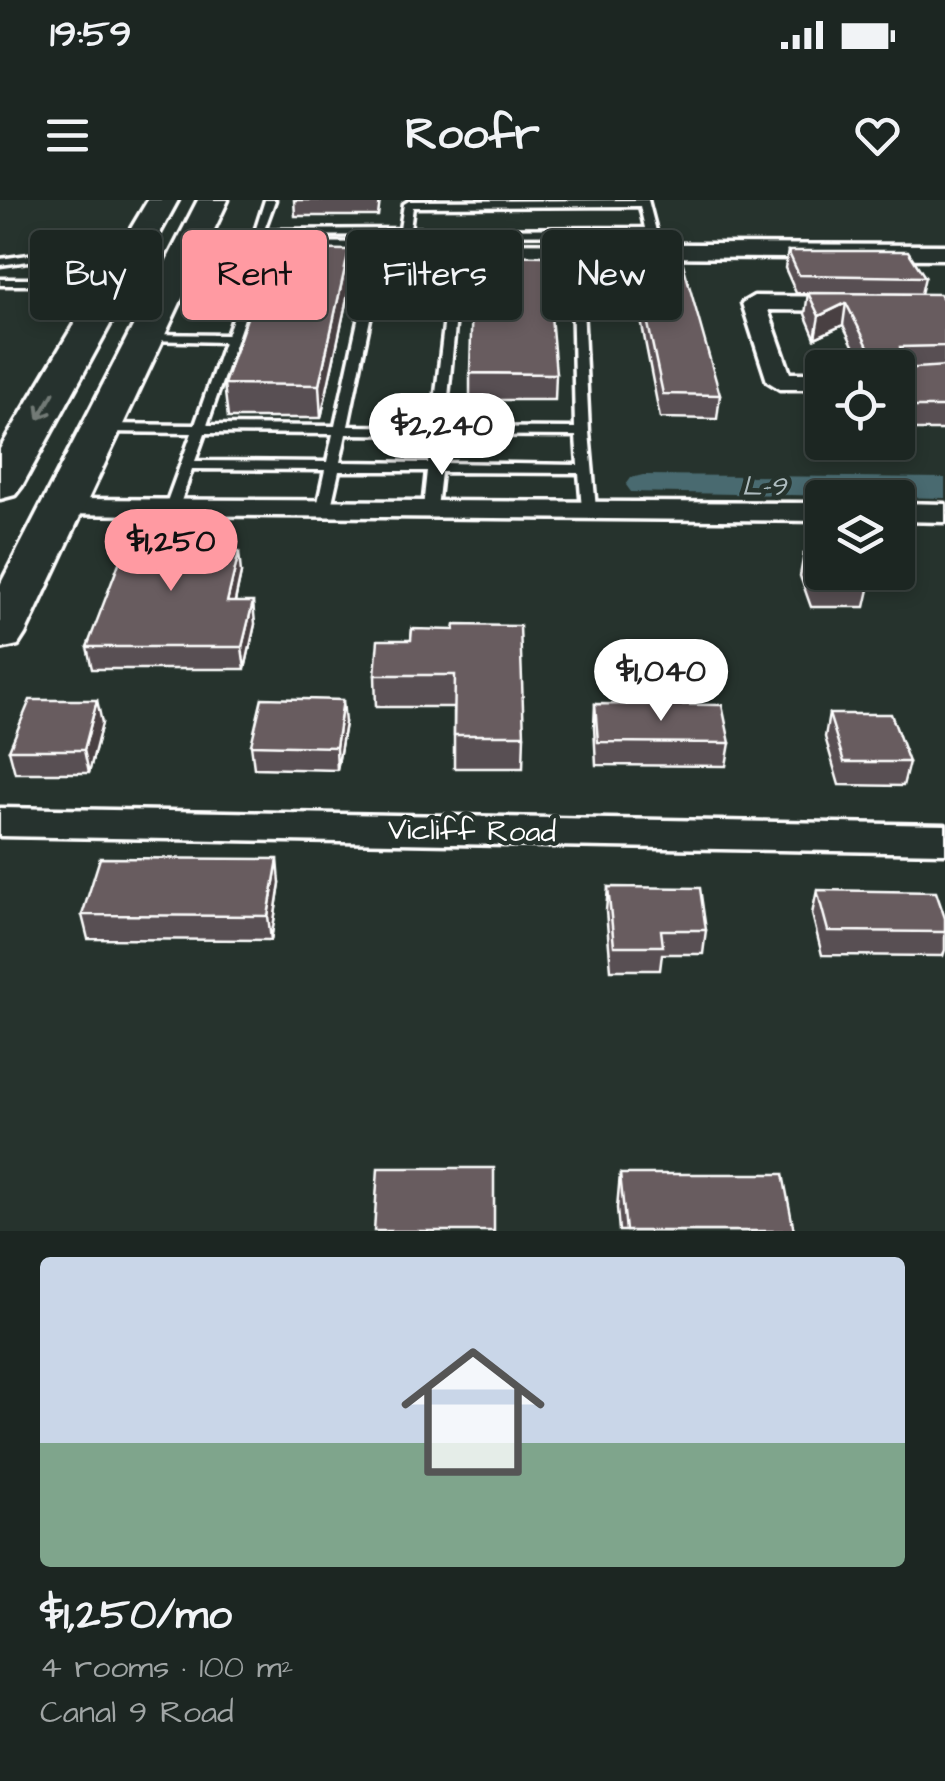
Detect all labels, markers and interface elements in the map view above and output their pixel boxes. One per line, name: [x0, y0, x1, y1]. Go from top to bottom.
text: 19:59: [50, 9, 131, 61]
text: Roofr: [405, 104, 540, 166]
icon: menu: [40, 108, 95, 163]
icon: heart: [850, 108, 905, 163]
chip: Buy: [30, 230, 162, 320]
chip: Rent: [182, 230, 327, 320]
chip: Filters: [347, 230, 522, 320]
chip: New: [542, 230, 682, 320]
map controls: [805, 350, 915, 590]
button: locate: [805, 350, 915, 460]
one-way arrow: [35, 391, 55, 420]
pin: $2,240: [361, 393, 523, 478]
text: $2,240: [391, 403, 493, 448]
water label: L-9: [742, 467, 788, 506]
button: layers: [805, 480, 915, 590]
pin: $1,250: [90, 509, 252, 594]
text: $1,250: [127, 519, 215, 564]
pin: $1,040: [580, 639, 742, 724]
text: $1,040: [616, 649, 706, 694]
street label: Vicliff Road: [388, 809, 556, 853]
icon: home: [383, 1322, 563, 1502]
text: $1,250/mo: [40, 1587, 232, 1645]
text: 4 rooms · 100 m²: [40, 1645, 294, 1690]
text: Canal 9 Road: [40, 1690, 234, 1735]

